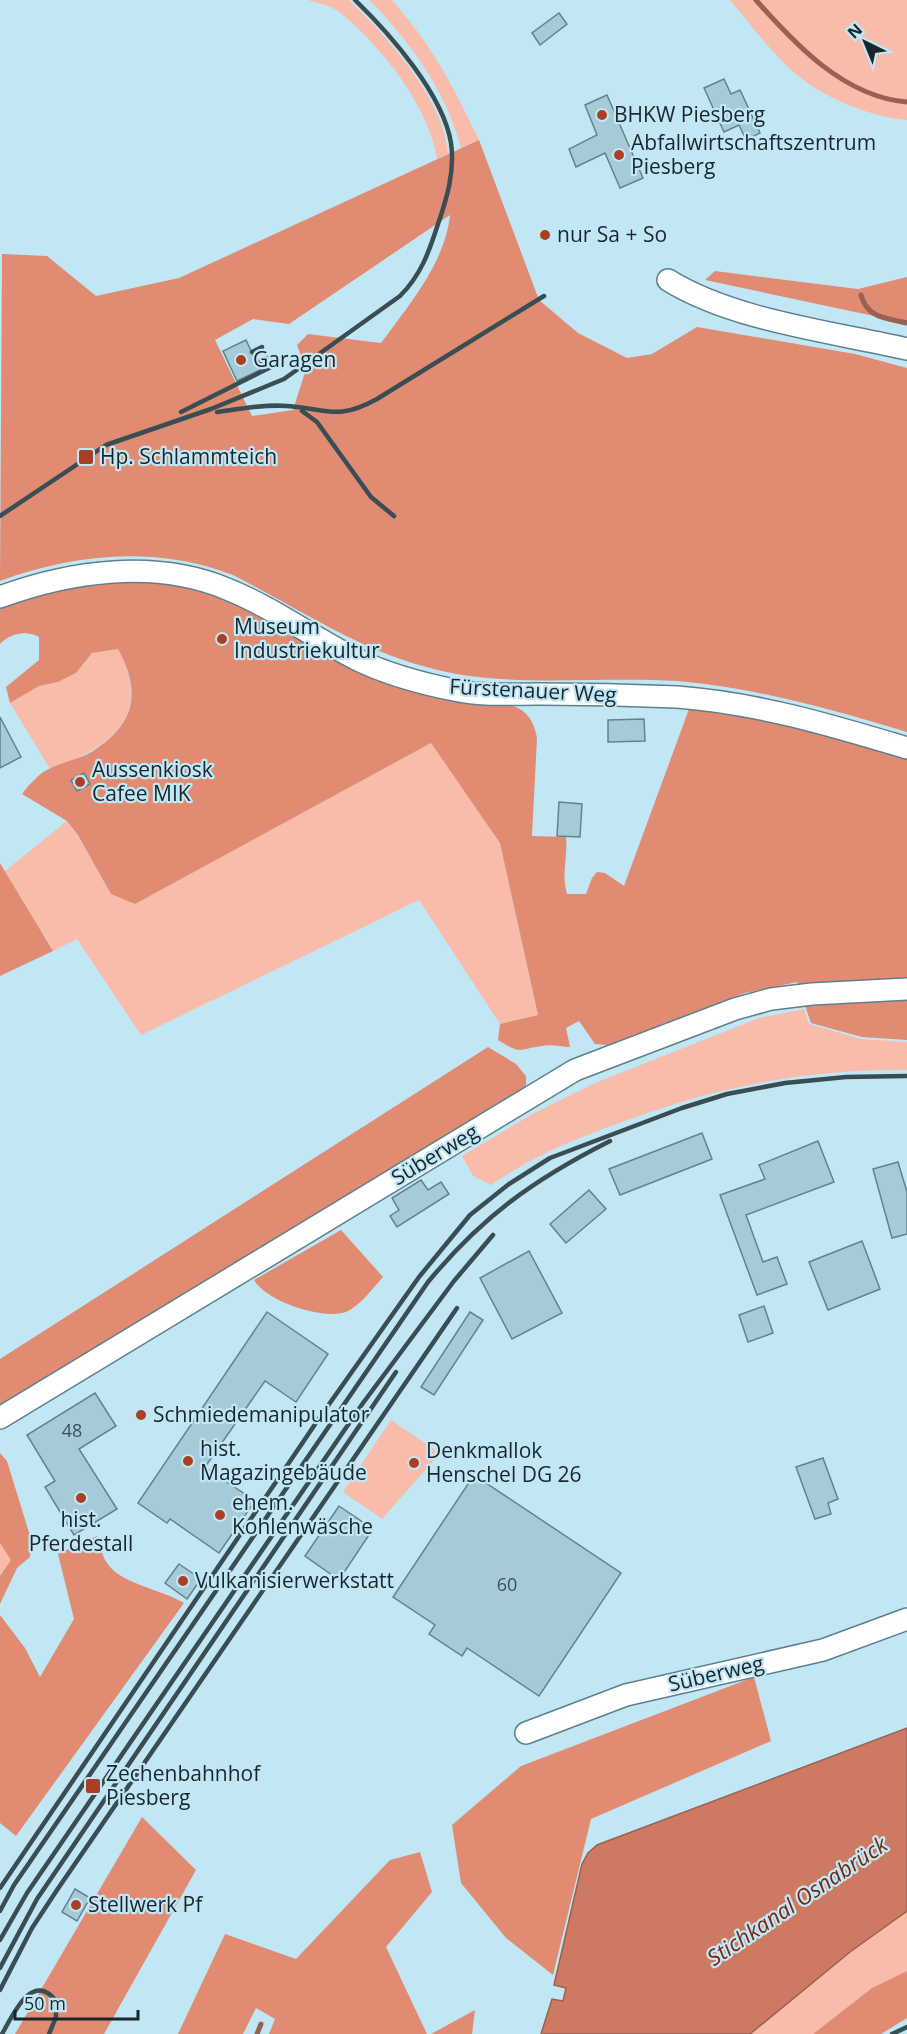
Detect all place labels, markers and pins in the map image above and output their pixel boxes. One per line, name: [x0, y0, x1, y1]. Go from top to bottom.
place label: BHKW Piesberg: [614, 100, 765, 128]
marker: BHKW Piesberg: [595, 108, 609, 122]
place label: Abfallwirtschaftszentrum Piesberg: [631, 128, 876, 180]
marker: Abfallwirtschaftszentrum Piesberg: [612, 148, 626, 162]
place label: nur Sa + So: [557, 220, 667, 248]
marker: nur Sa + So: [538, 228, 552, 242]
place label: Garagen: [253, 345, 336, 373]
marker: Garagen: [234, 353, 248, 367]
place label: Hp. Schlammteich: [100, 442, 277, 470]
marker: Hp. Schlammteich: [77, 448, 95, 466]
place label: Museum Industriekultur: [234, 612, 380, 664]
marker: Museum Industriekultur: [215, 632, 229, 646]
place label: Aussenkiosk Cafee MIK: [92, 755, 213, 807]
marker: Aussenkiosk Cafee MIK: [73, 775, 87, 789]
place label: Schmiedemanipulator: [153, 1400, 370, 1428]
marker: Schmiedemanipulator: [134, 1408, 148, 1422]
place label: hist. Magazingebäude: [200, 1434, 367, 1486]
place label: Denkmallok Henschel DG 26: [426, 1436, 582, 1488]
marker: hist. Magazingebäude: [181, 1454, 195, 1468]
marker: Denkmallok Henschel DG 26: [407, 1456, 421, 1470]
place label: ehem. Kohlenwäsche: [232, 1488, 373, 1540]
marker: hist. Pferdestall: [74, 1491, 88, 1505]
place label: hist. Pferdestall: [29, 1505, 133, 1557]
marker: ehem. Kohlenwäsche: [213, 1508, 227, 1522]
place label: Vulkanisierwerkstatt: [195, 1566, 394, 1594]
marker: Vulkanisierwerkstatt: [176, 1574, 190, 1588]
place label: Zechenbahnhof Piesberg: [106, 1759, 262, 1811]
marker: Zechenbahnhof Piesberg: [84, 1777, 102, 1795]
place label: Stellwerk Pf: [88, 1890, 204, 1918]
marker: Stellwerk Pf: [69, 1898, 83, 1912]

